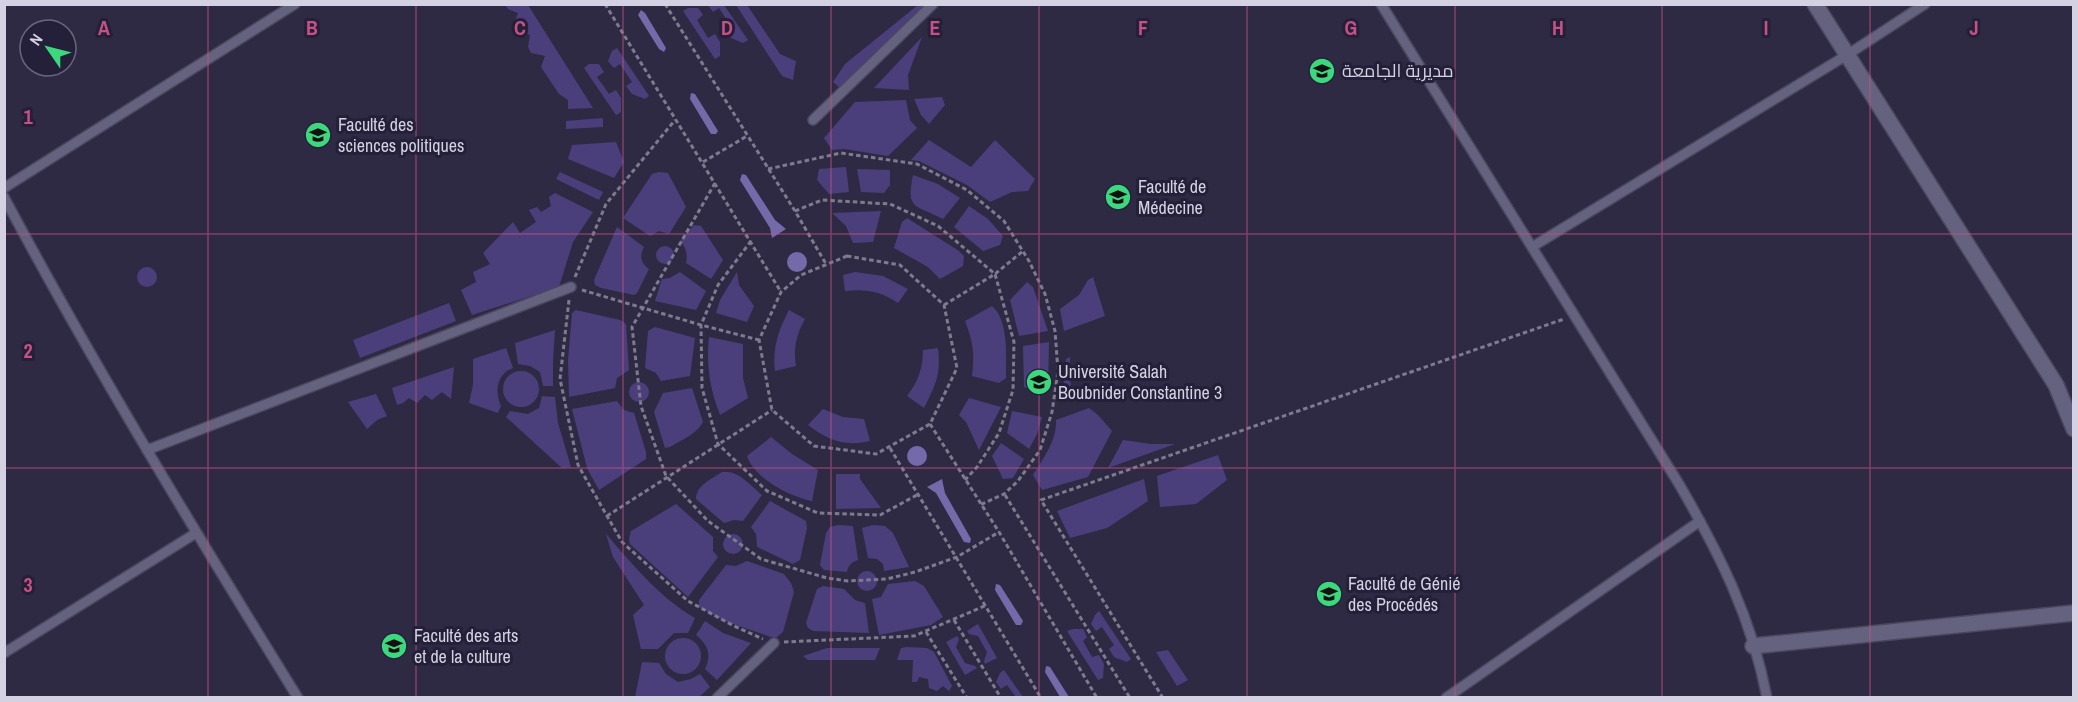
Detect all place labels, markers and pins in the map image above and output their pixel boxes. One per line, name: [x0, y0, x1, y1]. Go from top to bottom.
school or university icon: مديرية الجامعة: [1307, 56, 1337, 86]
place label: مديرية الجامعة: [1342, 58, 1454, 83]
place label: Faculté des sciences politiques: [338, 112, 464, 158]
school or university icon: Faculté des sciences politiques: [303, 120, 333, 150]
place label: Faculté de Médecine: [1138, 174, 1206, 220]
school or university icon: Faculté de Médecine: [1103, 182, 1133, 212]
place label: Université Salah Boubnider Constantine 3: [1058, 359, 1222, 405]
school or university icon: Université Salah Boubnider Constantine 3: [1024, 367, 1054, 397]
place label: Faculté de Génié des Procédés: [1348, 571, 1461, 617]
school or university icon: Faculté de Génié des Procédés: [1314, 579, 1344, 609]
place label: Faculté des arts et de la culture: [414, 623, 518, 669]
school or university icon: Faculté des arts et de la culture: [379, 631, 409, 661]

